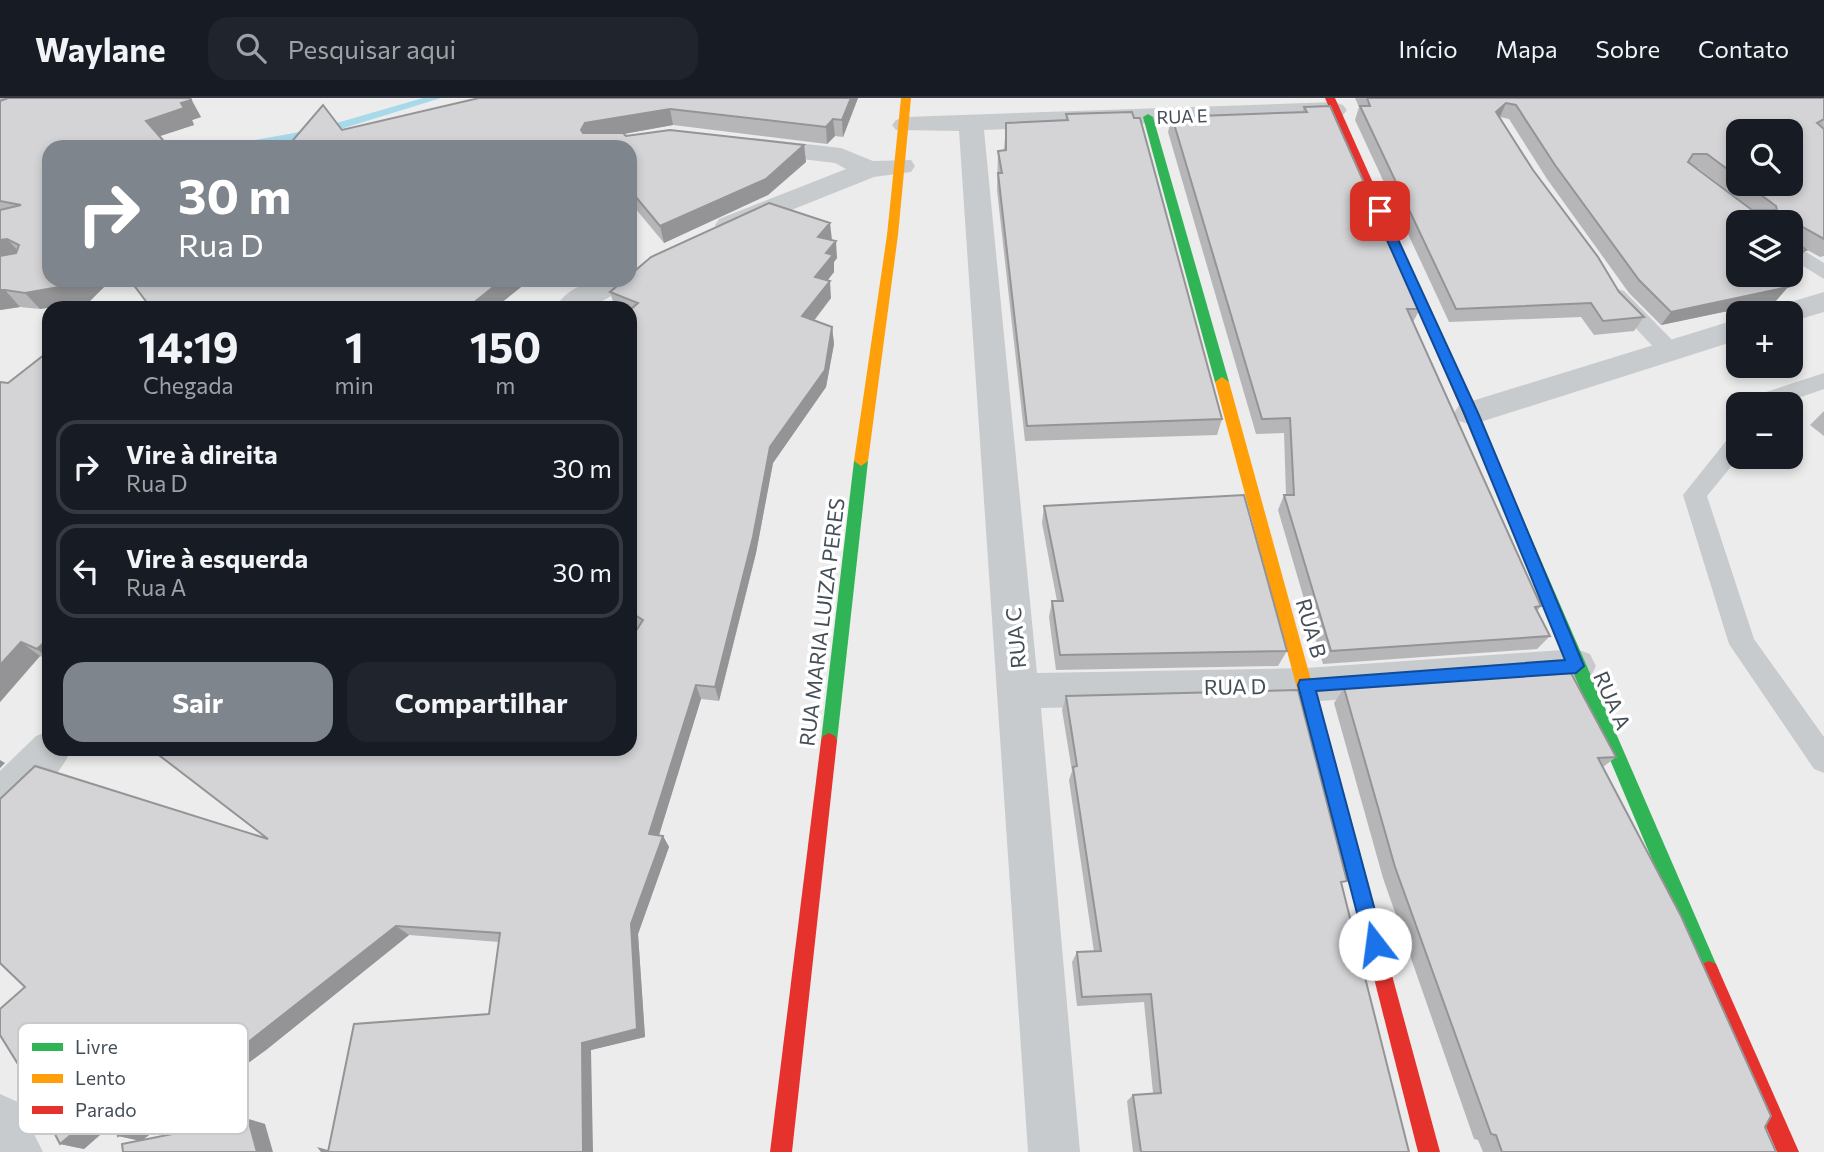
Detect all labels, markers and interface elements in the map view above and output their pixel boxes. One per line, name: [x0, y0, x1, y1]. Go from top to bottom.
search box: [208, 17, 698, 80]
text: Waylane: [35, 28, 166, 69]
icon: search: [232, 29, 270, 67]
text: Pesquisar aqui: [288, 33, 456, 64]
text: Início: [1399, 34, 1458, 63]
text: Mapa: [1496, 34, 1558, 63]
text: Sobre: [1596, 34, 1660, 63]
text: Contato: [1698, 34, 1789, 63]
street label: RUA E: [1156, 104, 1208, 128]
map controls: [1726, 119, 1803, 469]
button: search: [1726, 119, 1803, 196]
text: 30 m: [178, 164, 291, 224]
icon: right: [63, 168, 154, 259]
pin: [1350, 181, 1410, 241]
icon: arrive: [1361, 192, 1399, 230]
button: layers: [1726, 210, 1803, 287]
text: Rua D: [178, 224, 264, 264]
button: +: [1726, 301, 1803, 378]
text: 14:19: [138, 320, 239, 372]
text: 1: [345, 320, 364, 372]
text: 150: [470, 320, 541, 372]
text: Chegada: [143, 371, 234, 399]
text: min: [335, 371, 374, 399]
text: m: [495, 371, 515, 399]
button: −: [1726, 392, 1803, 469]
text: Vire à direita: [126, 438, 278, 469]
icon: right: [67, 448, 105, 486]
text: 30 m: [553, 452, 612, 483]
text: Rua D: [126, 469, 188, 497]
street label: RUA MARIA LUIZA PERES: [793, 496, 849, 748]
text: Vire à esquerda: [126, 542, 308, 573]
icon: left: [67, 552, 105, 590]
text: 30 m: [553, 556, 612, 587]
text: Rua A: [126, 573, 186, 601]
street label: RUA B: [1292, 596, 1332, 660]
street label: RUA C: [1000, 606, 1030, 670]
button: Sair: [63, 662, 333, 742]
button: Compartilhar: [347, 662, 616, 742]
street label: RUA A: [1589, 667, 1637, 733]
street label: RUA D: [1204, 673, 1266, 699]
position arrow: [1338, 907, 1412, 981]
legend: [18, 1023, 248, 1134]
text: Livre: [75, 1035, 118, 1058]
text: Lento: [75, 1066, 126, 1089]
text: Parado: [75, 1098, 137, 1121]

